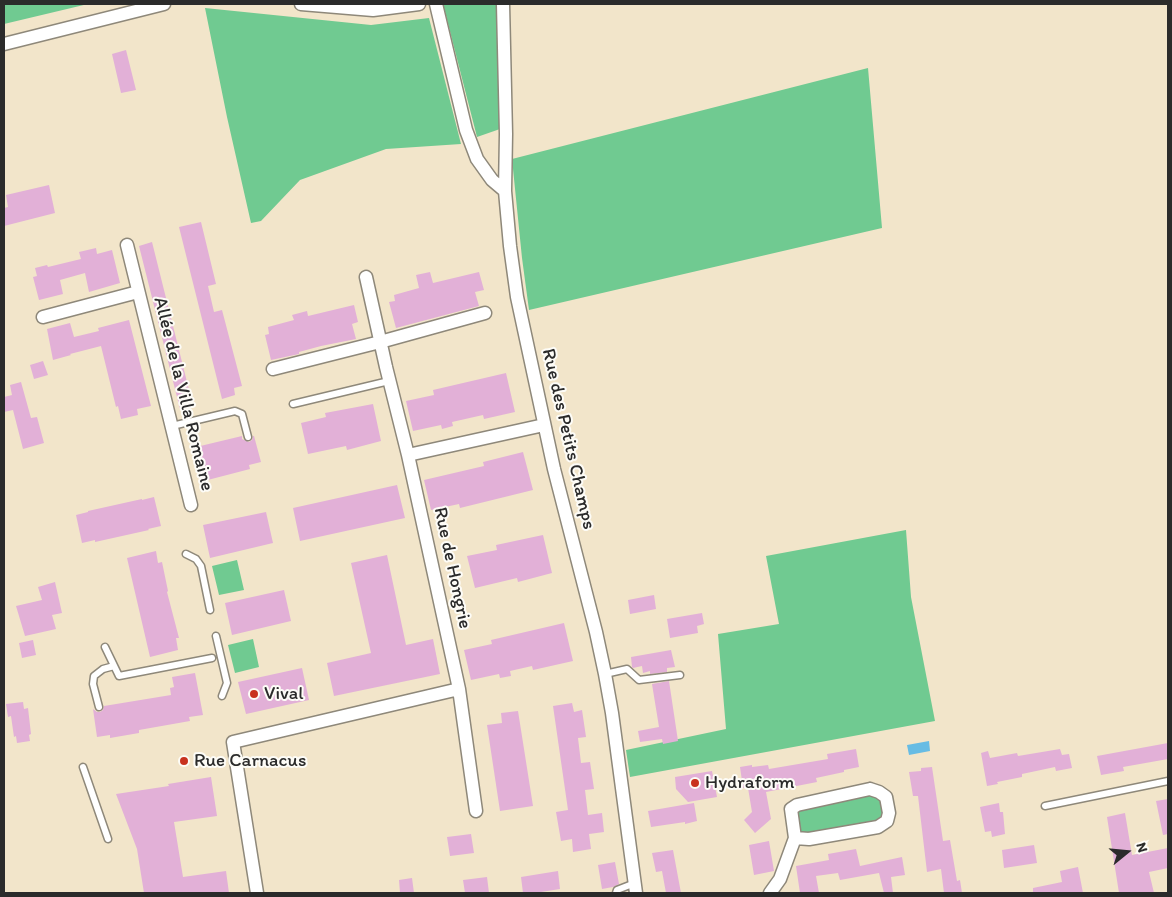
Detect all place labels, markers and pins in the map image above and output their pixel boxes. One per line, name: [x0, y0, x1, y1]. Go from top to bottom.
place label: Vival: [264, 683, 304, 705]
marker: Vival: [248, 688, 260, 700]
place label: Rue Carnacus: [194, 750, 306, 772]
marker: Rue Carnacus: [178, 755, 190, 767]
place label: Hydraform: [705, 772, 795, 794]
marker: Hydraform: [689, 777, 701, 789]

